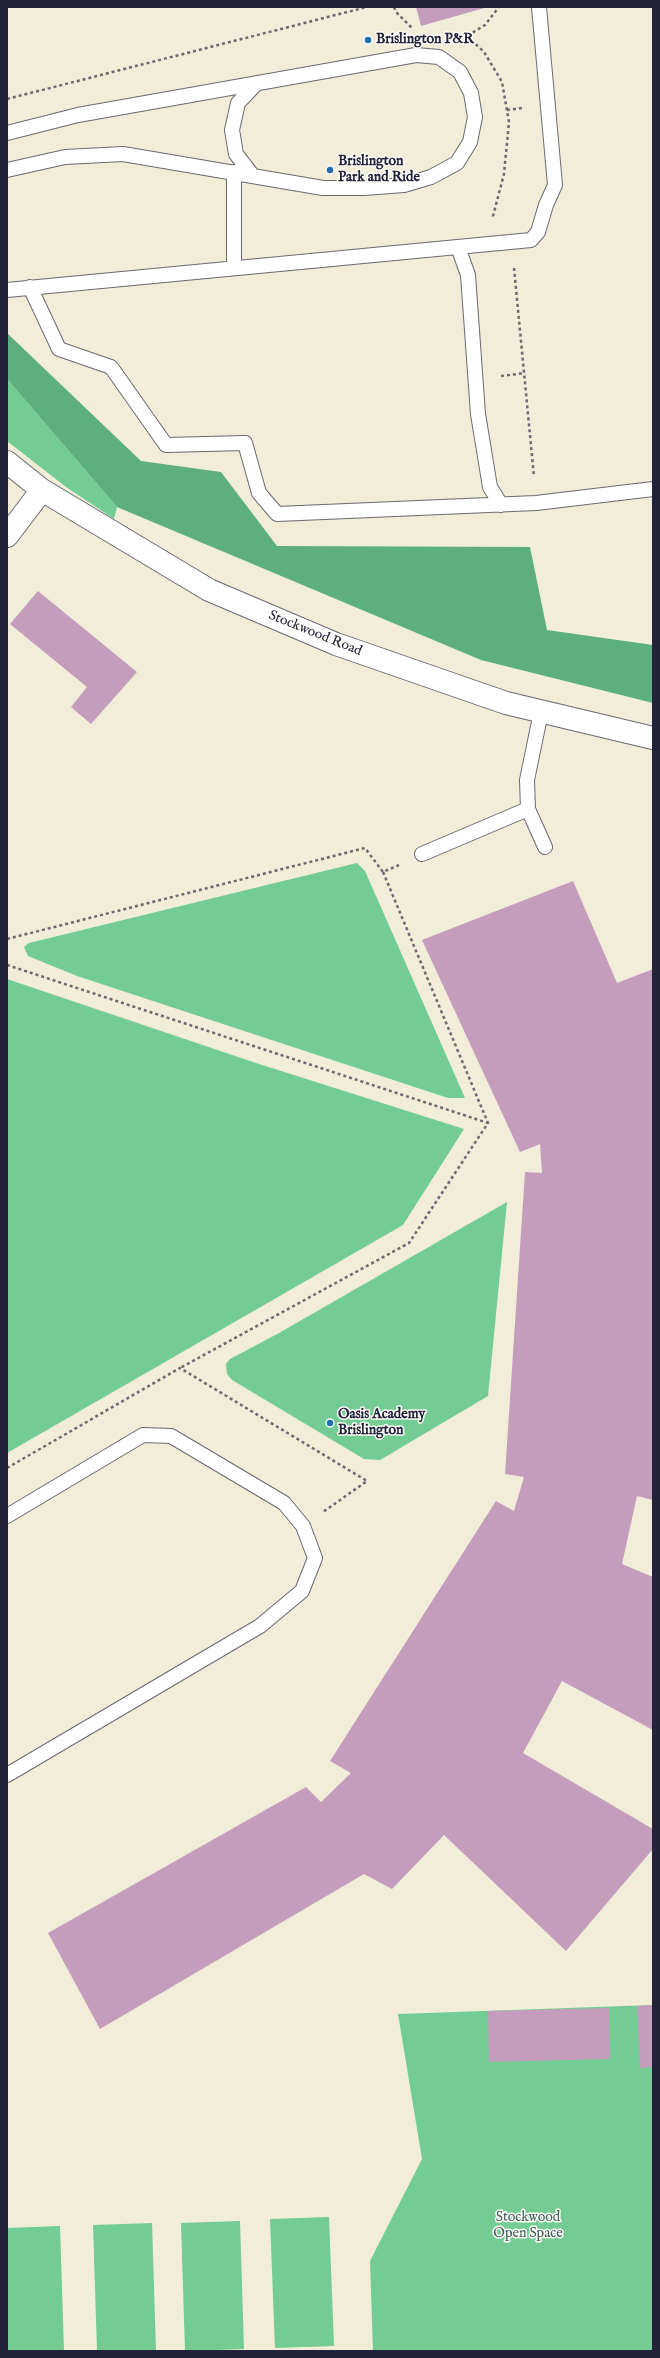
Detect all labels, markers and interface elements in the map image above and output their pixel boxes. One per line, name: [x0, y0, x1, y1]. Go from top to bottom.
place label: Brislington P&R: [376, 32, 474, 48]
marker: Brislington P&R: [363, 35, 373, 45]
place label: Brislington Park and Ride: [338, 154, 420, 186]
marker: Brislington Park and Ride: [325, 165, 335, 175]
street label: Stockwood Road: [266, 608, 364, 660]
place label: Oasis Academy Brislington: [338, 1407, 425, 1440]
marker: Oasis Academy Brislington: [325, 1418, 335, 1428]
park label: Stockwood Open Space: [493, 2210, 563, 2242]

